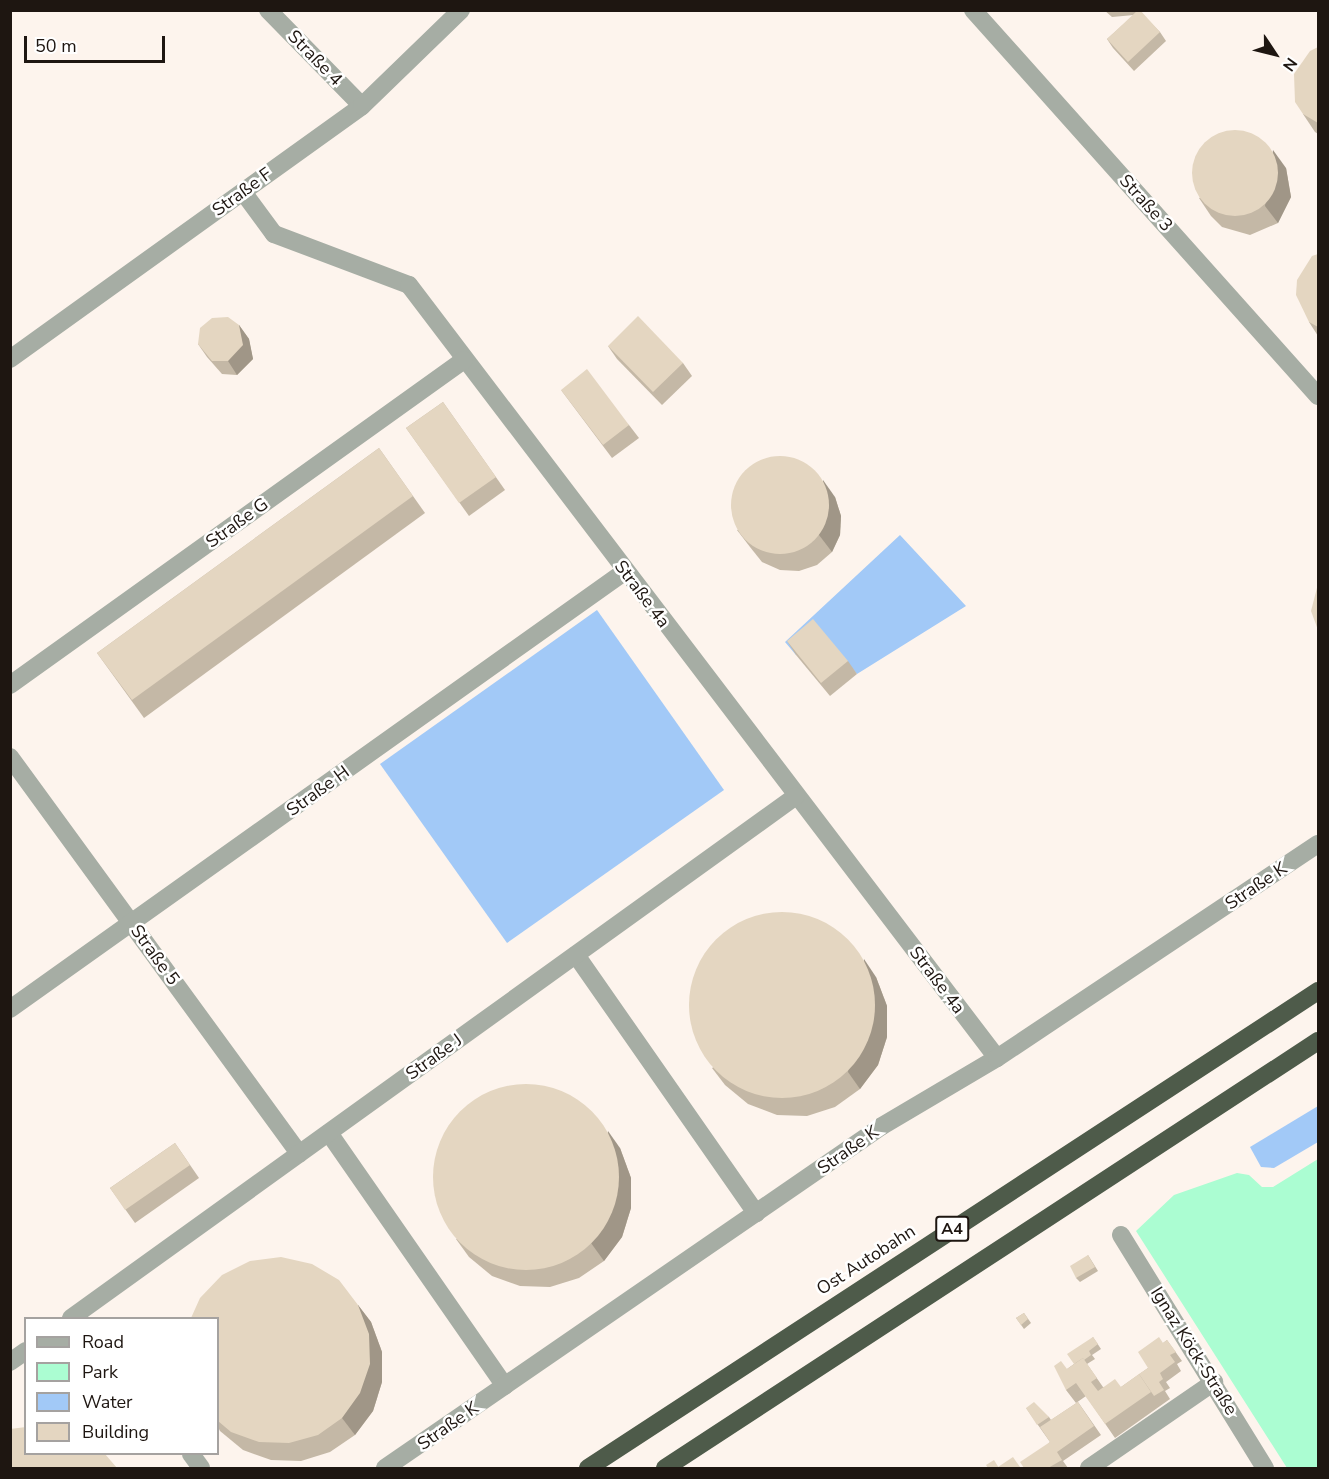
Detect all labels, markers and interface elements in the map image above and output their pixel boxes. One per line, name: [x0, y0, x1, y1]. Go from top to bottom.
scale bar: [27, 24, 168, 62]
north arrow: [1245, 24, 1305, 84]
street label: Straße 4: [283, 26, 347, 90]
text: 50 m: [35, 34, 77, 58]
text: N: [1277, 53, 1302, 76]
street label: Straße F: [208, 163, 276, 221]
street label: Straße 3: [1115, 170, 1177, 236]
street label: Straße G: [202, 493, 272, 553]
street label: Straße 4a: [610, 556, 674, 632]
street label: Straße H: [282, 761, 354, 821]
street label: Straße K: [1221, 858, 1291, 914]
street label: Straße 5: [126, 921, 184, 989]
street label: Straße 4a: [905, 942, 969, 1018]
street label: Straße J: [402, 1029, 466, 1085]
street label: Straße K: [813, 1121, 883, 1179]
road number: A4: [934, 1216, 970, 1242]
street label: Ost Autobahn: [813, 1220, 919, 1300]
street label: Ignaz Köck-Straße: [1146, 1283, 1242, 1419]
legend: [24, 1317, 219, 1455]
text: Road: [82, 1330, 124, 1354]
text: Park: [82, 1360, 118, 1384]
text: Water: [82, 1390, 133, 1414]
street label: Straße K: [413, 1397, 483, 1455]
text: Building: [82, 1420, 149, 1444]

